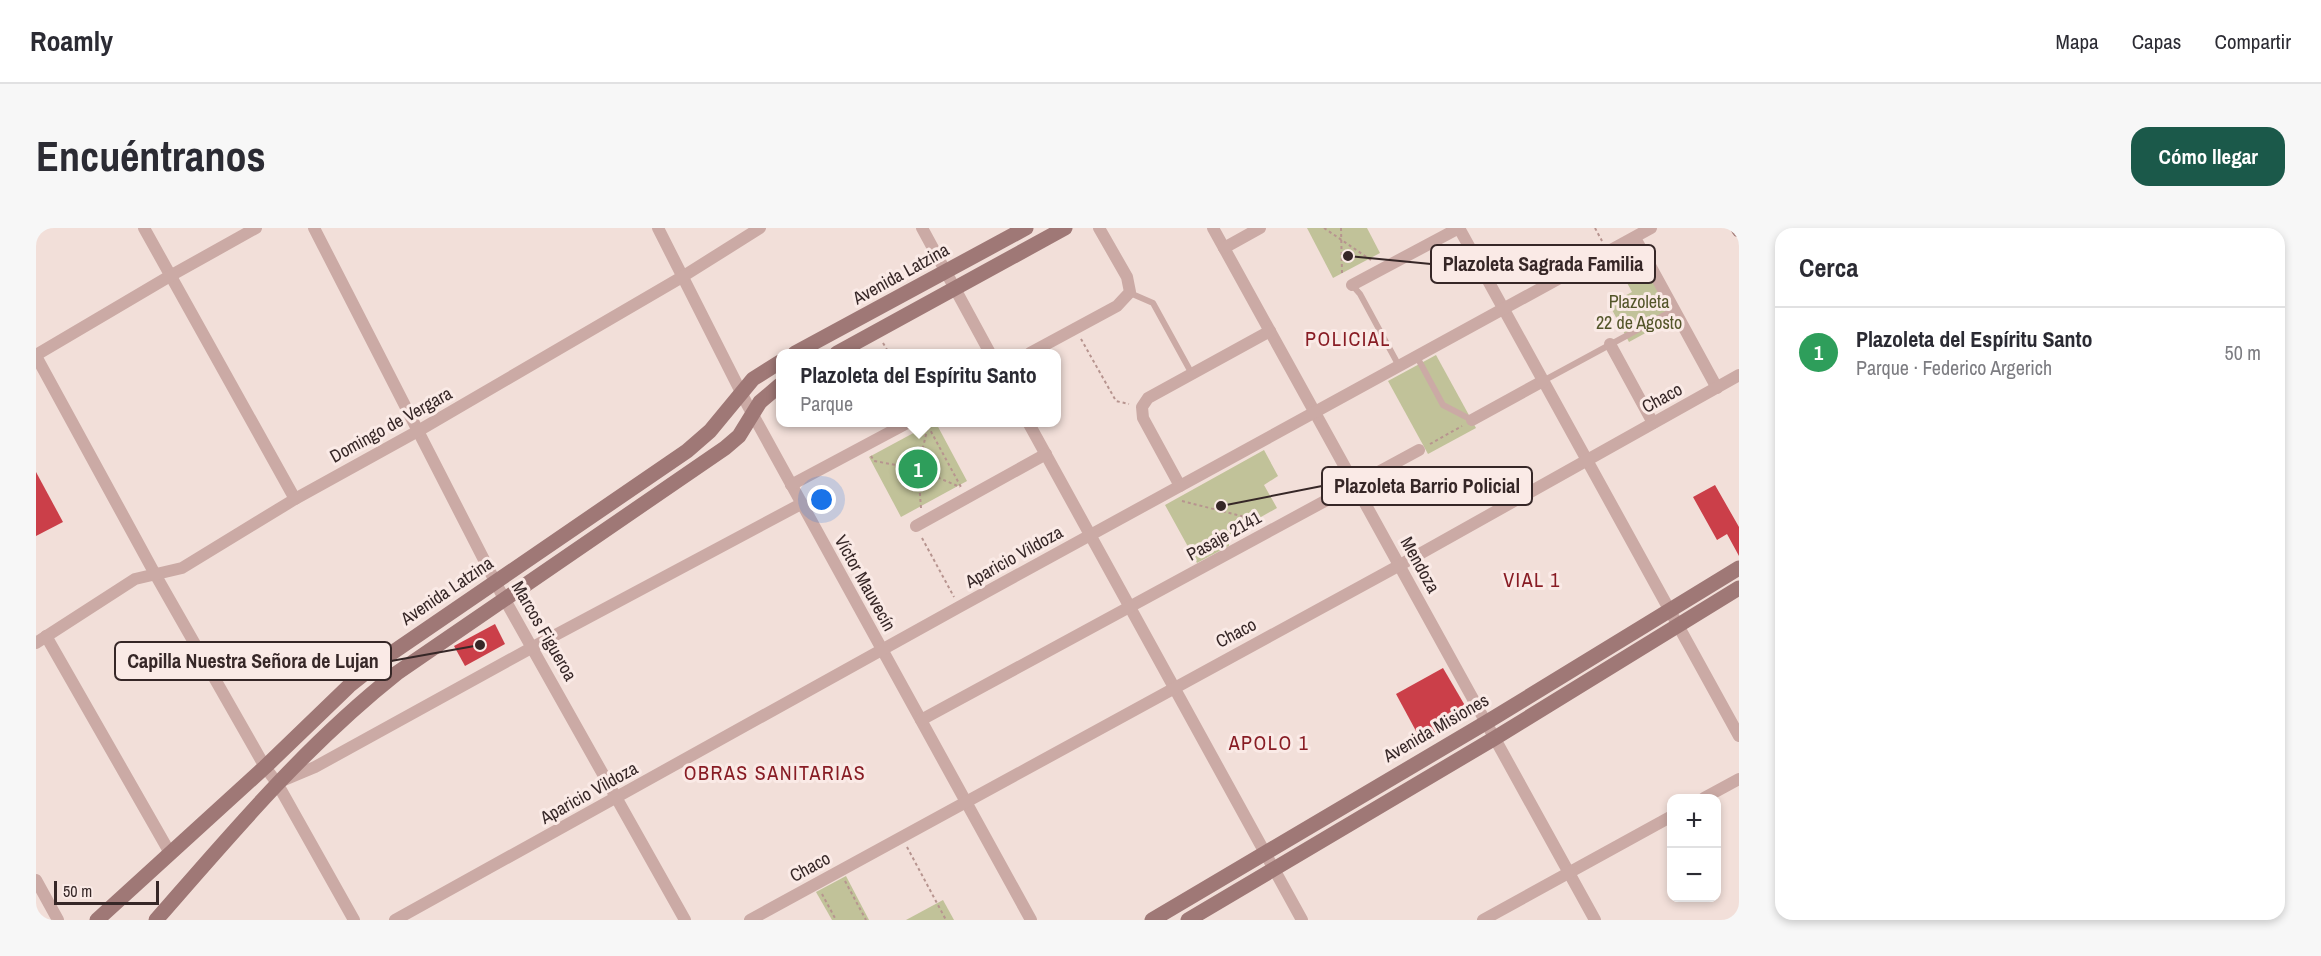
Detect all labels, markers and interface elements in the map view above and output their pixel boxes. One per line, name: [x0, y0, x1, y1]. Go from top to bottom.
text: Roamly: [30, 22, 113, 60]
text: Mapa: [2056, 27, 2099, 56]
text: Capas: [2132, 27, 2181, 56]
text: Compartir: [2214, 27, 2291, 56]
button: Cómo llegar: [2131, 127, 2285, 186]
text: Encuéntranos: [36, 128, 266, 184]
street label: Avenida Latzina: [847, 237, 953, 311]
callout: Plazoleta Sagrada Familia: [1431, 245, 1655, 283]
text: Plazoleta Sagrada Familia: [1443, 250, 1643, 277]
text: Cerca: [1799, 250, 1858, 285]
park label: Plazoleta 22 de Agosto: [1596, 289, 1682, 335]
text: Plazoleta del Espíritu Santo: [1856, 324, 2093, 354]
district label: POLICIAL: [1305, 325, 1391, 352]
text: 1: [1814, 339, 1823, 366]
text: 50 m: [2225, 339, 2261, 366]
popup: [776, 349, 1061, 427]
text: Parque · Federico Argerich: [1856, 354, 2052, 381]
text: Plazoleta del Espíritu Santo: [800, 360, 1037, 390]
street label: Chaco: [1637, 376, 1686, 419]
street label: Domingo de Vergara: [325, 381, 456, 469]
text: Parque: [800, 390, 853, 417]
pin: 1: [898, 446, 938, 492]
callout: Plazoleta Barrio Policial: [1322, 467, 1532, 505]
text: Plazoleta Barrio Policial: [1334, 472, 1520, 499]
your location: [807, 485, 836, 514]
street label: Pasaje 2141: [1182, 504, 1266, 566]
street label: Aparicio Vildoza: [960, 519, 1067, 594]
street label: Víctor Mauvecín: [829, 530, 902, 635]
street label: Mendoza: [1395, 532, 1446, 597]
street label: Avenida Latzina: [395, 550, 498, 631]
district label: VIAL 1: [1503, 566, 1561, 593]
street label: Marcos Figueroa: [506, 576, 583, 685]
street label: Chaco: [1211, 612, 1260, 654]
callout: Capilla Nuestra Señora de Lujan: [115, 642, 391, 680]
text: Capilla Nuestra Señora de Lujan: [127, 647, 379, 674]
street label: Avenida Misiones: [1378, 687, 1493, 768]
district label: APOLO 1: [1228, 729, 1309, 756]
street label: Aparicio Vildoza: [535, 755, 642, 830]
district label: OBRAS SANITARIAS: [684, 759, 866, 786]
map controls: [1667, 794, 1721, 902]
button: +: [1667, 794, 1721, 848]
street label: Chaco: [785, 845, 834, 888]
button: −: [1667, 848, 1721, 902]
scale bar: [54, 878, 159, 906]
text: 50 m: [63, 880, 92, 902]

